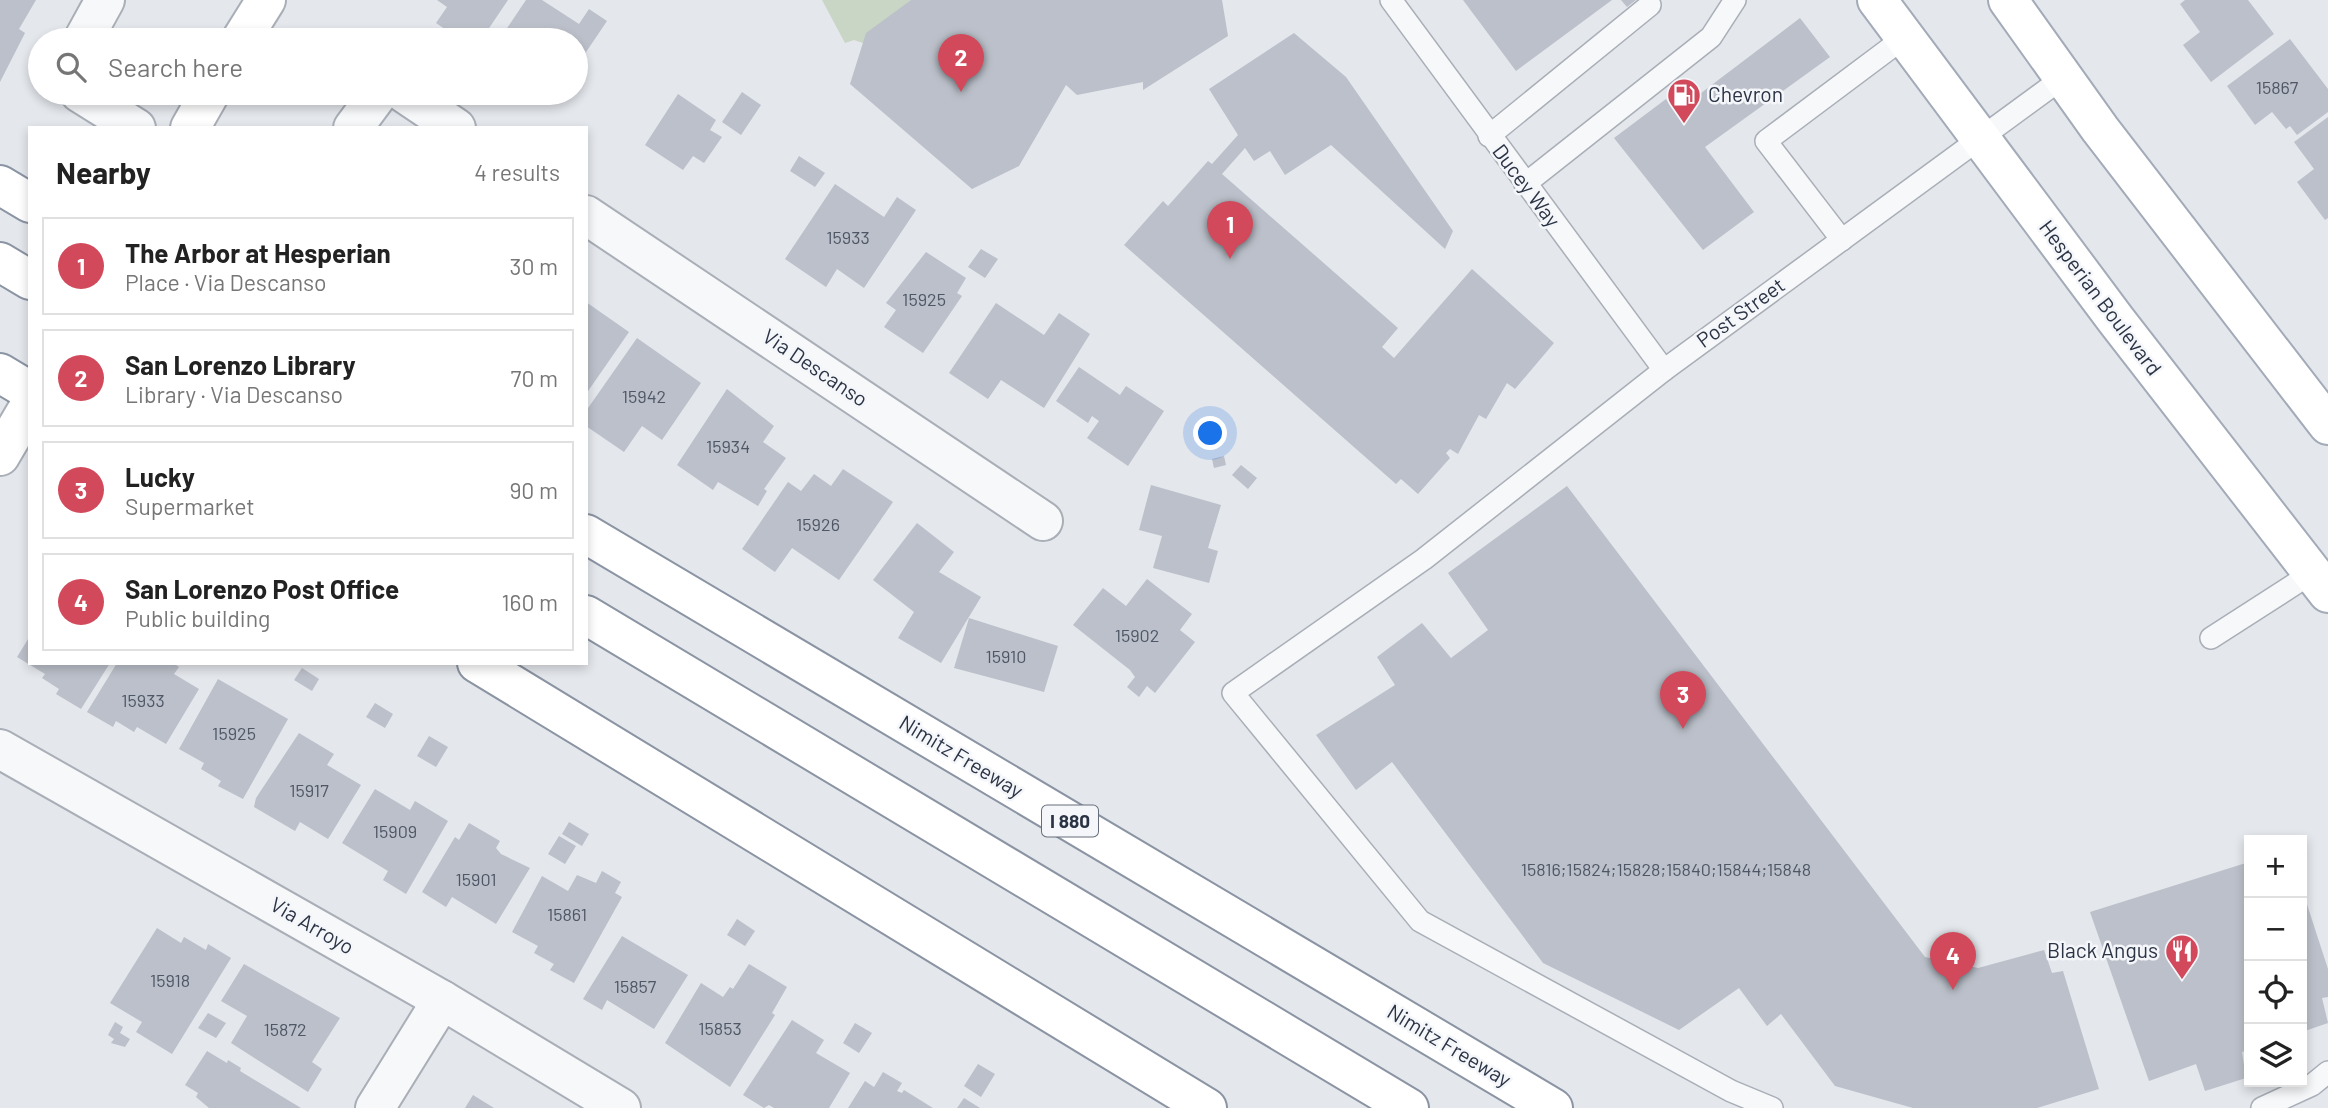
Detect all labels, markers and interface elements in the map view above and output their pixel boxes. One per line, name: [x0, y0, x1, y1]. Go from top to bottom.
search box: [28, 28, 588, 105]
pin: 2: [938, 34, 984, 92]
icon: search: [52, 48, 90, 86]
text: Search here: [108, 51, 243, 82]
fuel station icon: Chevron: [1665, 76, 1703, 125]
house number: 15867: [2256, 76, 2299, 98]
place label: Chevron: [1708, 81, 1783, 106]
street label: Ducey Way: [1488, 139, 1567, 232]
text: Nearby: [56, 154, 151, 190]
text: 4 results: [474, 158, 560, 186]
pin: 1: [1207, 201, 1253, 259]
street label: Hesperian Boulevard: [2035, 215, 2168, 380]
house number: 15933: [826, 226, 870, 248]
text: The Arbor at Hesperian: [125, 237, 391, 268]
text: 1: [77, 252, 85, 280]
text: 30 m: [510, 252, 558, 280]
text: Place · Via Descanso: [125, 268, 327, 296]
street label: Post Street: [1691, 271, 1789, 352]
house number: 15925: [902, 288, 946, 310]
street label: Via Descanso: [759, 322, 873, 411]
text: San Lorenzo Library: [125, 349, 356, 380]
text: 2: [75, 364, 87, 392]
text: 70 m: [511, 364, 558, 392]
text: Library · Via Descanso: [125, 380, 343, 408]
house number: 15942: [622, 385, 666, 407]
your location: [1193, 416, 1227, 450]
house number: 15934: [706, 435, 750, 457]
text: Lucky: [125, 461, 195, 492]
text: 3: [75, 476, 87, 504]
text: 90 m: [509, 476, 558, 504]
text: Supermarket: [125, 492, 255, 520]
house number: 15926: [796, 513, 840, 535]
text: San Lorenzo Post Office: [125, 573, 399, 604]
text: 4: [74, 588, 88, 616]
text: 160 m: [501, 588, 558, 616]
text: Public building: [125, 604, 270, 632]
house number: 15902: [1115, 624, 1159, 646]
house number: 15910: [985, 645, 1027, 667]
pin: 3: [1660, 671, 1706, 729]
house number: 15933: [121, 689, 165, 711]
street label: Nimitz Freeway: [895, 709, 1028, 803]
house number: 15925: [212, 722, 256, 744]
house number: 15917: [289, 779, 329, 801]
road number: I 880: [1042, 806, 1098, 836]
house number: 15909: [373, 820, 417, 842]
map controls: [2244, 835, 2307, 1087]
button: +: [2244, 835, 2307, 898]
house number: 15816;15824;15828;15840;15844;15848: [1521, 858, 1811, 880]
house number: 15901: [456, 868, 496, 890]
street label: Via Arroyo: [266, 891, 359, 959]
button: −: [2244, 898, 2307, 961]
house number: 15861: [547, 903, 587, 925]
pin: 4: [1930, 932, 1976, 990]
restaurant icon: Black Angus: [2163, 932, 2201, 981]
place label: Black Angus: [2047, 937, 2158, 962]
button: locate: [2244, 961, 2307, 1024]
house number: 15918: [150, 969, 190, 991]
house number: 15857: [614, 975, 657, 997]
street label: Nimitz Freeway: [1383, 998, 1516, 1092]
house number: 15853: [698, 1017, 742, 1039]
house number: 15872: [263, 1018, 307, 1040]
button: layers: [2244, 1024, 2307, 1087]

